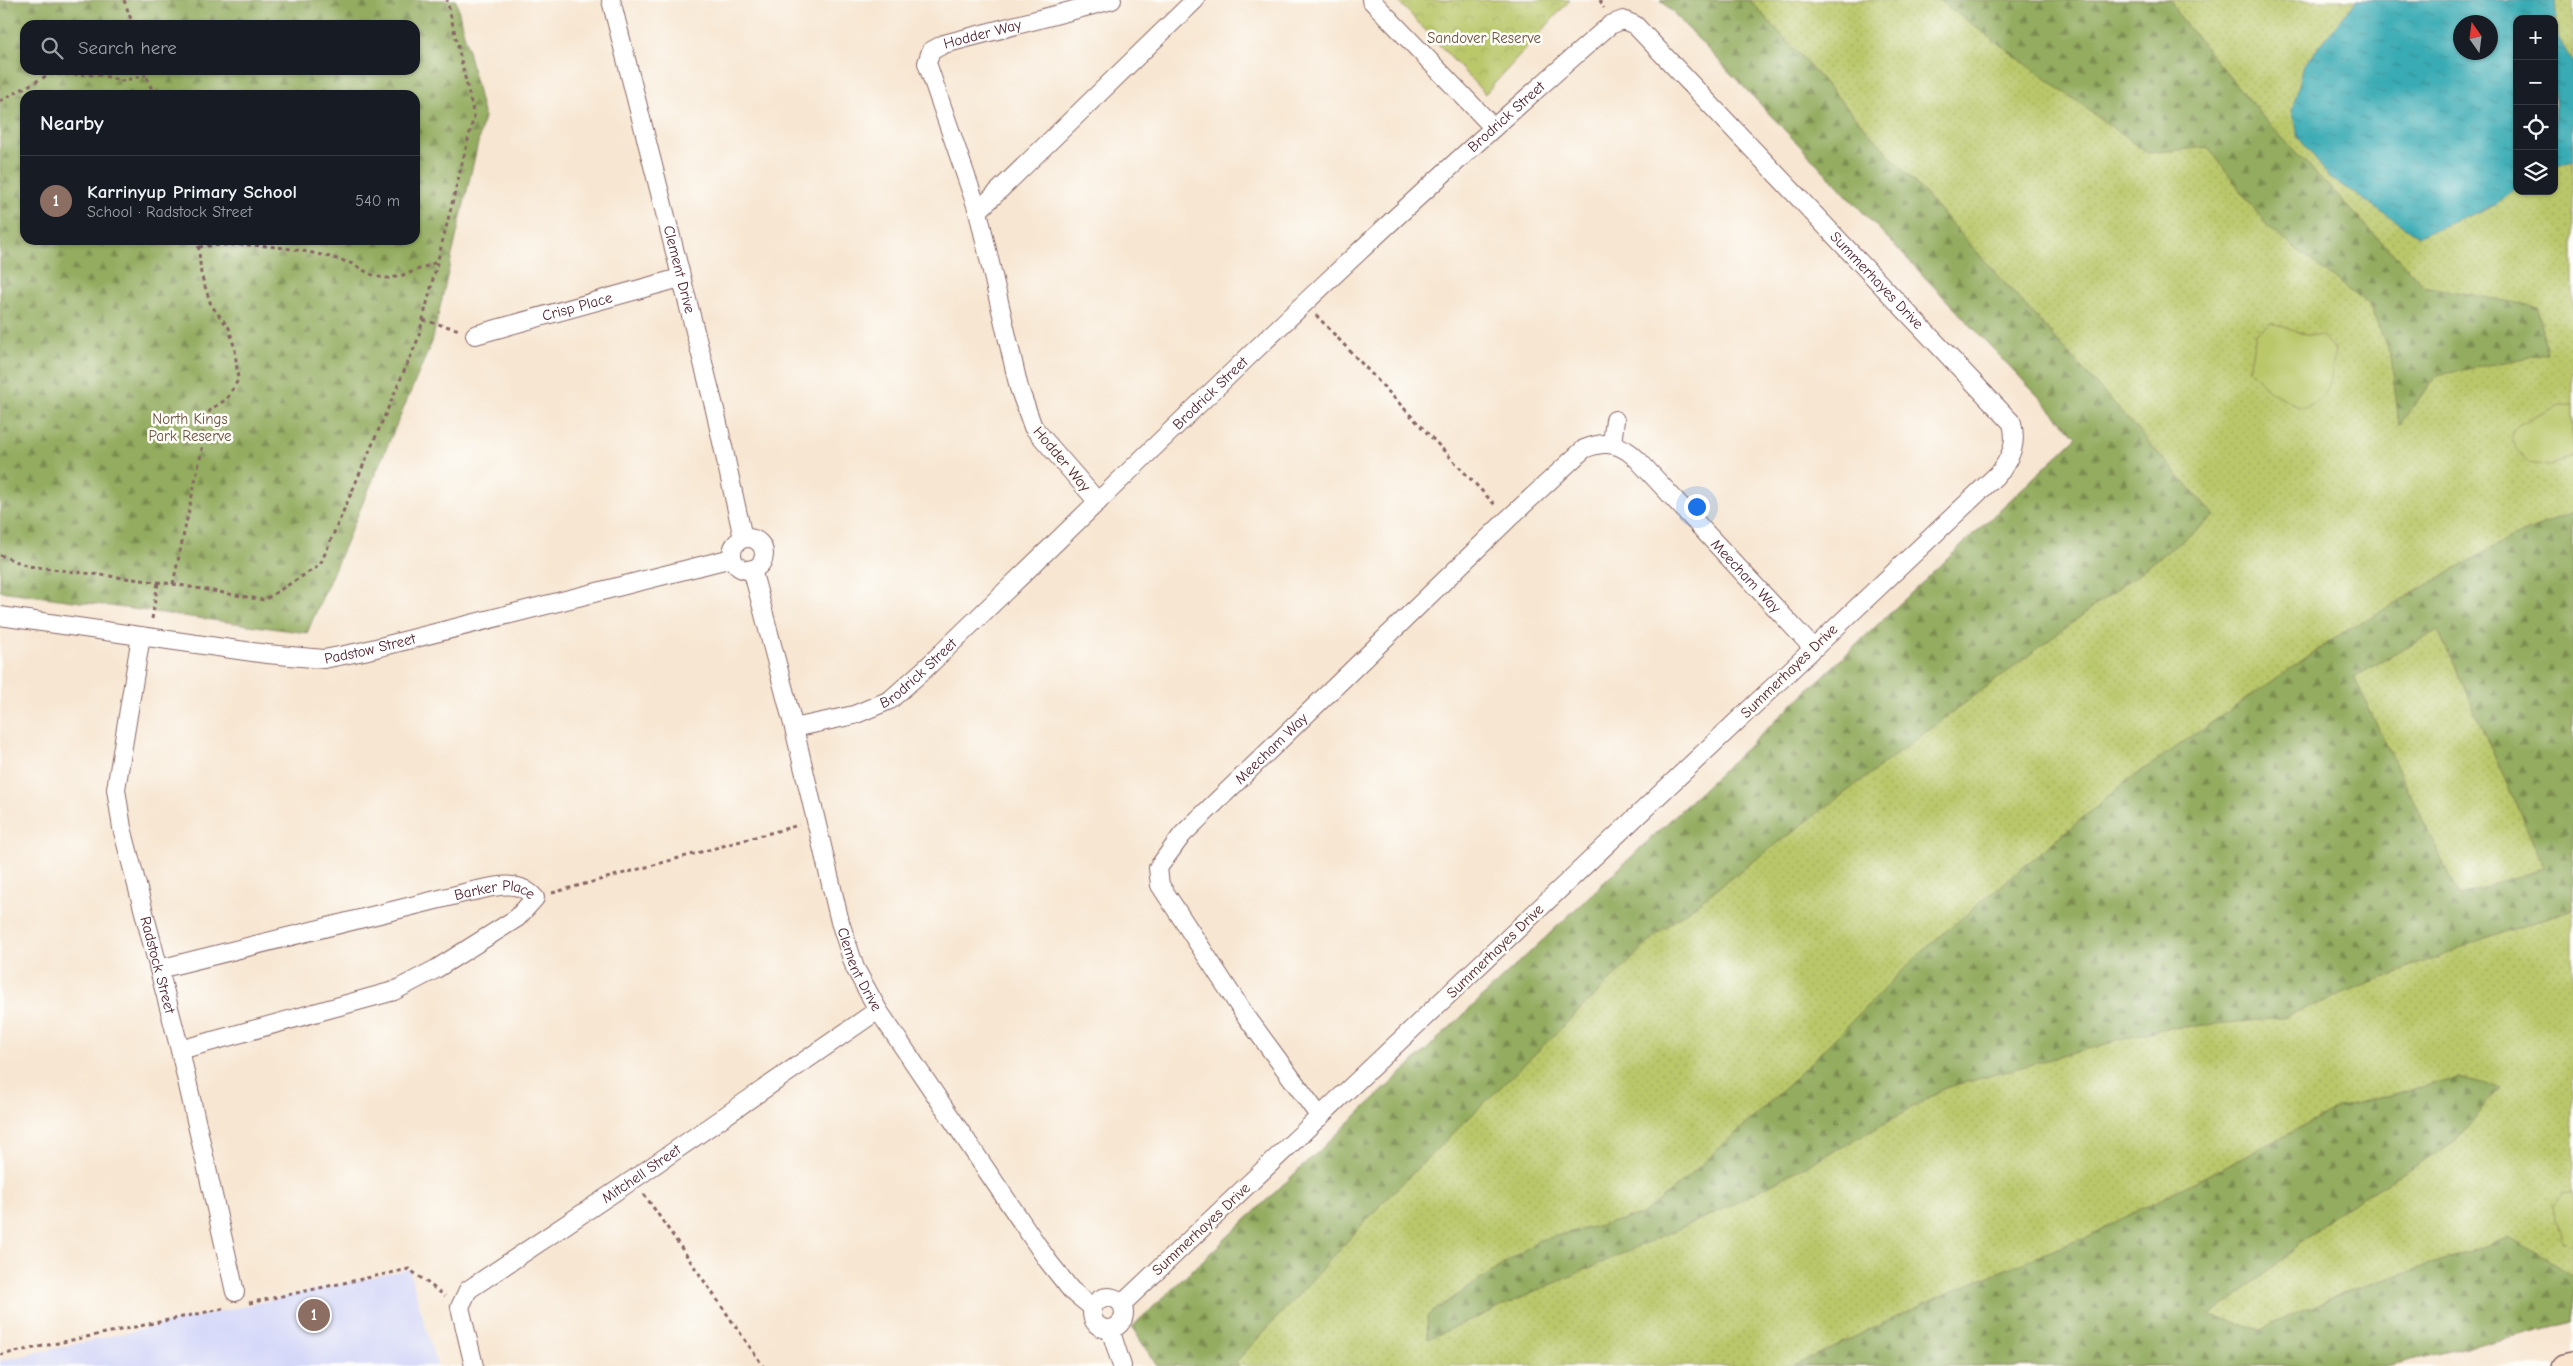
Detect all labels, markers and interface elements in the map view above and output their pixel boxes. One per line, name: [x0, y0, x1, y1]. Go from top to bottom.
street label: Hodder Way: [942, 15, 1023, 53]
north arrow: [2453, 15, 2498, 60]
map controls: [2513, 15, 2558, 195]
button: +: [2513, 15, 2558, 60]
search box: [20, 20, 420, 75]
park label: Sandover Reserve: [1427, 29, 1541, 47]
icon: search: [38, 34, 66, 62]
text: Search here: [78, 37, 177, 59]
button: −: [2513, 60, 2558, 105]
street label: Brodrick Street: [1464, 77, 1549, 156]
button: locate: [2513, 105, 2558, 150]
text: Nearby: [40, 111, 104, 135]
button: layers: [2513, 150, 2558, 195]
text: Karrinyup Primary School: [87, 181, 297, 203]
text: 1: [53, 192, 59, 210]
text: 540 m: [355, 192, 400, 210]
text: School · Radstock Street: [87, 203, 252, 221]
street label: Clement Drive: [660, 224, 699, 316]
street label: Summerhayes Drive: [1826, 228, 1928, 333]
street label: Crisp Place: [540, 288, 615, 325]
street label: Brodrick Street: [1169, 352, 1252, 433]
park label: North Kings Park Reserve: [148, 410, 232, 445]
street label: Hodder Way: [1030, 423, 1095, 495]
your location: [1684, 494, 1710, 520]
street label: Meecham Way: [1707, 535, 1785, 617]
street label: Summerhayes Drive: [1737, 620, 1841, 722]
street label: Padstow Street: [323, 629, 418, 668]
street label: Brodrick Street: [877, 634, 961, 712]
street label: Meecham Way: [1231, 709, 1312, 788]
street label: Barker Place: [452, 876, 540, 904]
street label: Summerhayes Drive: [1443, 900, 1547, 1002]
street label: Radstock Street: [136, 914, 179, 1016]
street label: Clement Drive: [833, 925, 886, 1015]
street label: Mitchell Street: [598, 1140, 685, 1207]
street label: Summerhayes Drive: [1148, 1179, 1254, 1279]
pin: 1: [298, 1296, 330, 1334]

